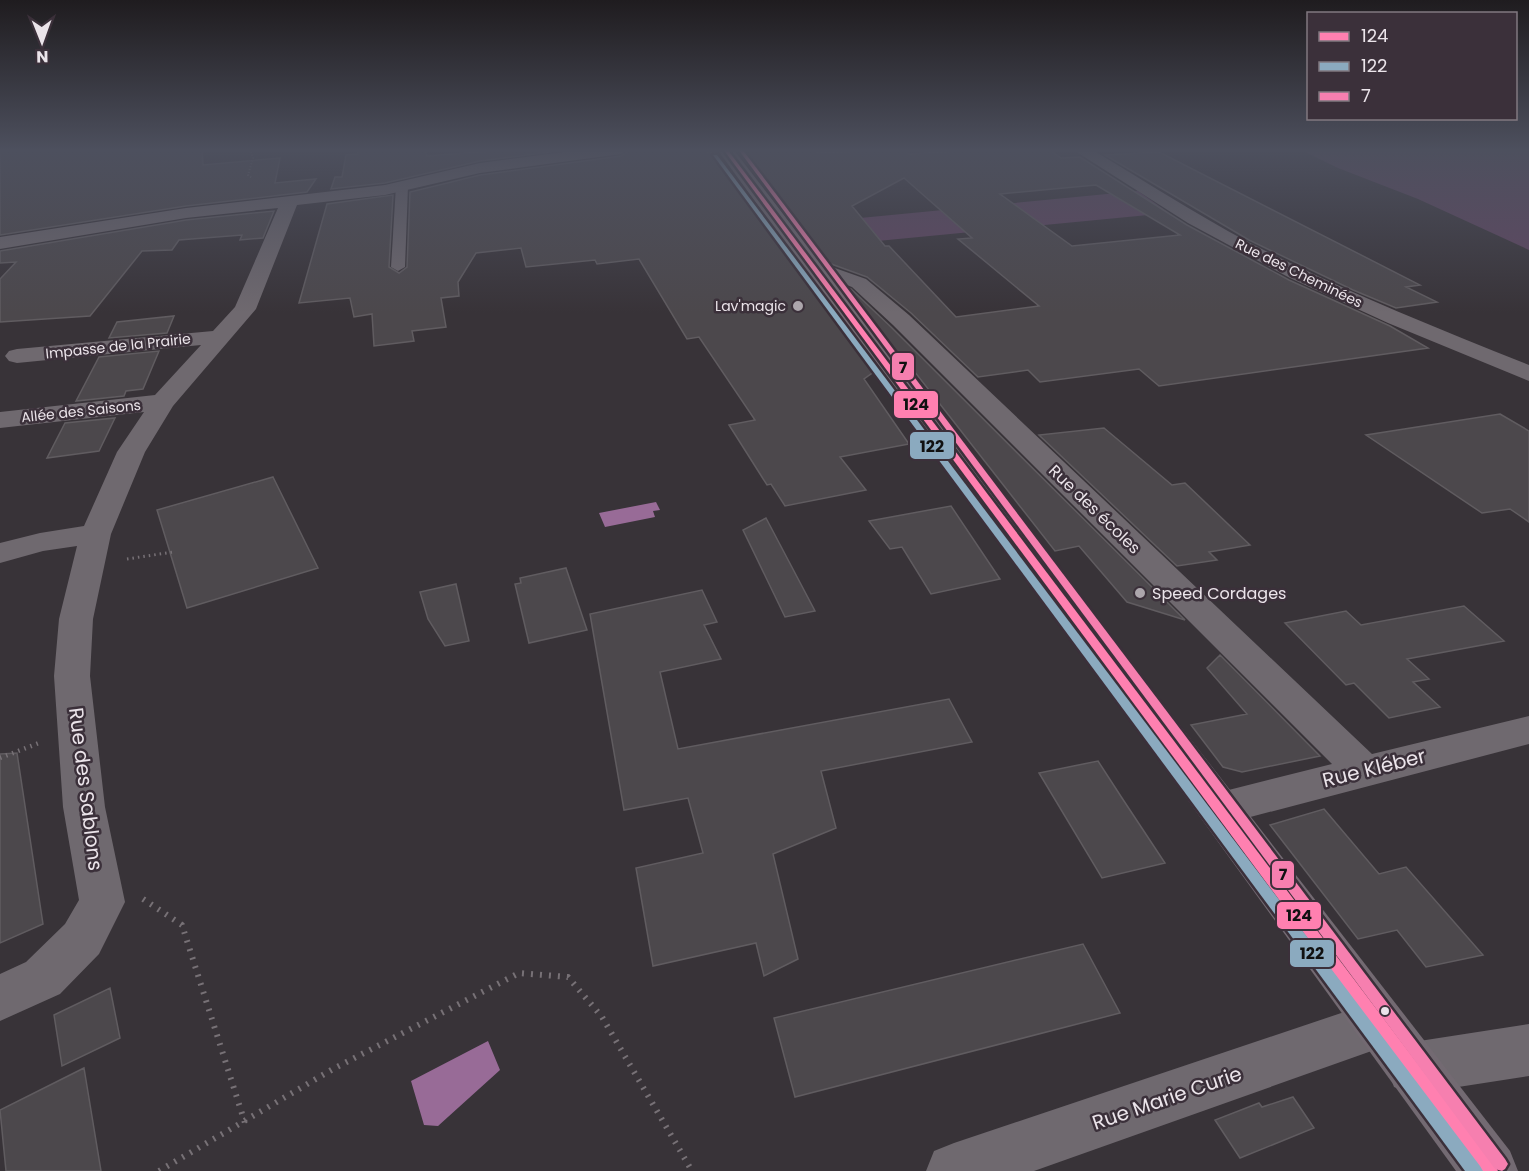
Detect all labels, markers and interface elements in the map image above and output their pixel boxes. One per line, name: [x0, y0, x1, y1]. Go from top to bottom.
north arrow: [12, 12, 72, 72]
legend: [1307, 12, 1517, 120]
text: 124: [1361, 23, 1388, 48]
text: N: [36, 45, 48, 68]
text: 122: [1361, 53, 1387, 78]
text: 7: [1361, 83, 1371, 108]
street label: Rue des Cheminées: [1232, 234, 1366, 312]
place label: Lav'magic: [715, 296, 786, 316]
marker: Lav'magic: [791, 299, 805, 313]
street label: Impasse de la Prairie: [44, 328, 192, 364]
line badge: 7: [891, 352, 915, 381]
text: 7: [899, 356, 908, 379]
line badge: 124: [893, 390, 939, 419]
text: 124: [903, 393, 929, 416]
street label: Allée des Saisons: [20, 395, 142, 427]
line badge: 122: [909, 431, 955, 460]
text: 122: [920, 435, 944, 458]
street label: Rue des écoles: [1044, 460, 1146, 559]
place label: Speed Cordages: [1152, 582, 1286, 605]
marker: Speed Cordages: [1133, 586, 1147, 600]
street label: Rue des Sablons: [62, 706, 110, 872]
street label: Rue Kléber: [1319, 742, 1429, 794]
line badge: 7: [1271, 860, 1295, 889]
text: 7: [1279, 863, 1288, 886]
line badge: 124: [1276, 901, 1322, 930]
text: 124: [1286, 904, 1312, 927]
line badge: 122: [1289, 939, 1335, 968]
text: 122: [1300, 942, 1324, 965]
unlabelled marker: [1379, 1005, 1391, 1017]
street label: Rue Marie Curie: [1088, 1059, 1246, 1137]

